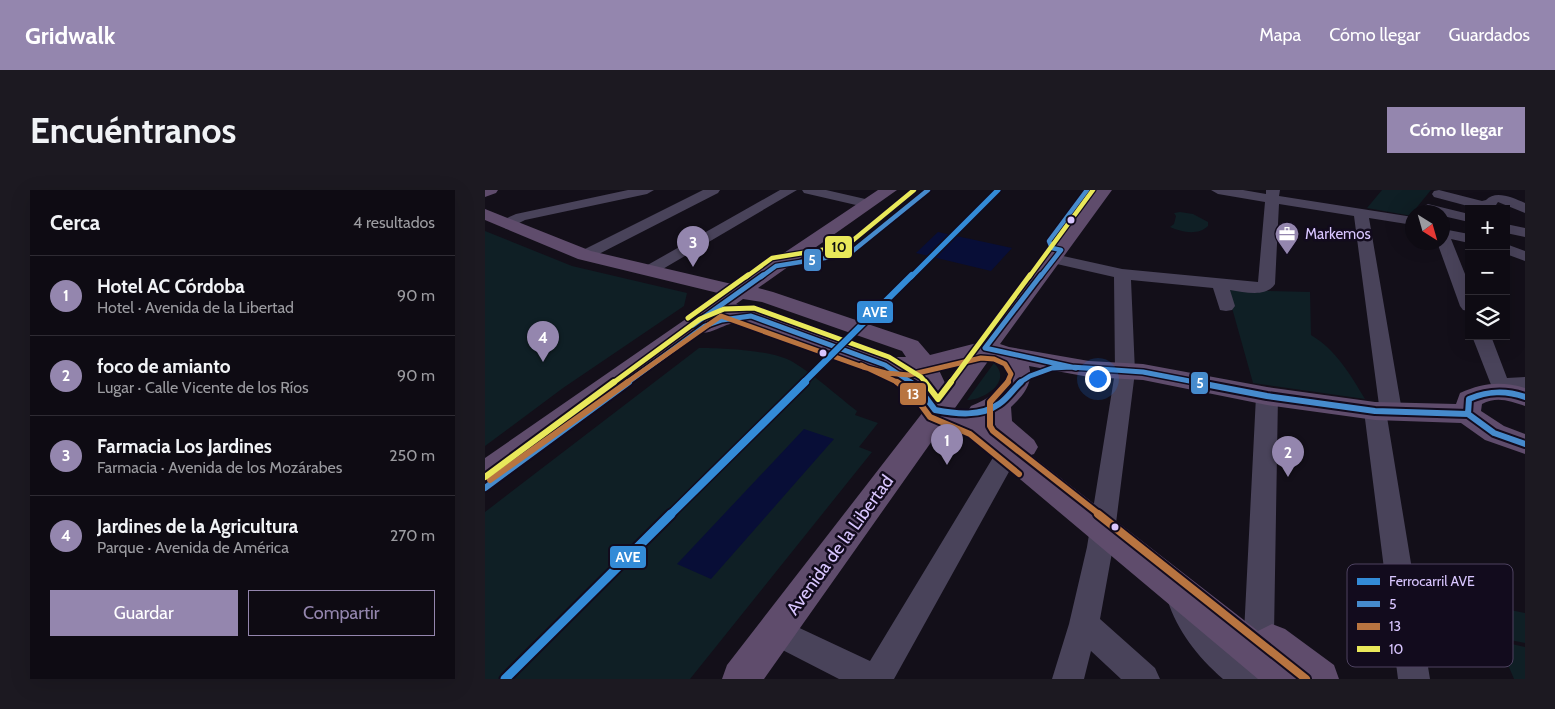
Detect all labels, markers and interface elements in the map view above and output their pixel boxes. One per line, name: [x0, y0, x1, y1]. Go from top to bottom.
text: Gridwalk: [25, 21, 115, 50]
text: Mapa: [1259, 24, 1301, 46]
text: Cómo llegar: [1329, 24, 1421, 46]
text: Guardados: [1449, 24, 1530, 46]
button: Cómo llegar: [1387, 107, 1525, 153]
text: Encuéntranos: [30, 109, 236, 152]
north arrow: [1405, 205, 1450, 250]
map controls: [1465, 205, 1510, 340]
button: +: [1465, 205, 1510, 250]
text: Cerca: [50, 210, 100, 235]
text: 4 resultados: [353, 213, 435, 232]
unlabelled marker: [1066, 215, 1076, 225]
office icon: Markemos: [1274, 221, 1300, 255]
place label: Markemos: [1305, 225, 1371, 243]
pin: 3: [677, 226, 709, 267]
line badge: 10: [824, 235, 853, 259]
text: 10: [831, 238, 847, 256]
line badge: 5: [803, 248, 822, 272]
button: −: [1465, 250, 1510, 295]
text: 5: [808, 251, 816, 269]
text: Hotel AC Córdoba: [97, 275, 245, 298]
text: 1: [63, 286, 69, 305]
text: 90 m: [397, 286, 435, 305]
button: layers: [1465, 295, 1510, 340]
text: Hotel · Avenida de la Libertad: [97, 298, 294, 317]
line badge: AVE: [856, 300, 894, 324]
text: AVE: [863, 303, 887, 321]
pin: 4: [527, 321, 559, 362]
unlabelled marker: [818, 348, 828, 358]
text: foco de amianto: [97, 355, 231, 378]
text: 2: [62, 366, 70, 385]
text: 90 m: [397, 366, 435, 385]
your location: [1085, 366, 1111, 392]
line badge: 5: [1190, 371, 1209, 395]
text: 5: [1196, 374, 1204, 392]
text: Lugar · Calle Vicente de los Ríos: [97, 378, 309, 397]
line badge: 13: [899, 382, 927, 406]
text: 13: [907, 385, 919, 403]
pin: 1: [931, 424, 963, 465]
text: Farmacia Los Jardines: [97, 435, 272, 458]
pin: 2: [1272, 436, 1304, 477]
text: 3: [62, 446, 70, 465]
text: 250 m: [389, 446, 435, 465]
text: Farmacia · Avenida de los Mozárabes: [97, 458, 342, 477]
street label: Avenida de la Libertad: [782, 471, 898, 619]
text: Jardines de la Agricultura: [97, 515, 298, 538]
unlabelled marker: [1110, 522, 1120, 532]
text: 4: [61, 526, 71, 545]
text: 270 m: [390, 526, 435, 545]
text: Parque · Avenida de América: [97, 538, 289, 557]
line badge: AVE: [609, 545, 647, 569]
text: AVE: [616, 548, 640, 566]
legend: [1347, 564, 1513, 667]
text: Ferrocarril AVE: [1389, 572, 1475, 590]
button: Guardar: [50, 590, 238, 636]
button: Compartir: [248, 590, 435, 636]
text: 5: [1389, 595, 1397, 613]
text: 13: [1389, 617, 1401, 635]
text: 10: [1389, 640, 1404, 658]

